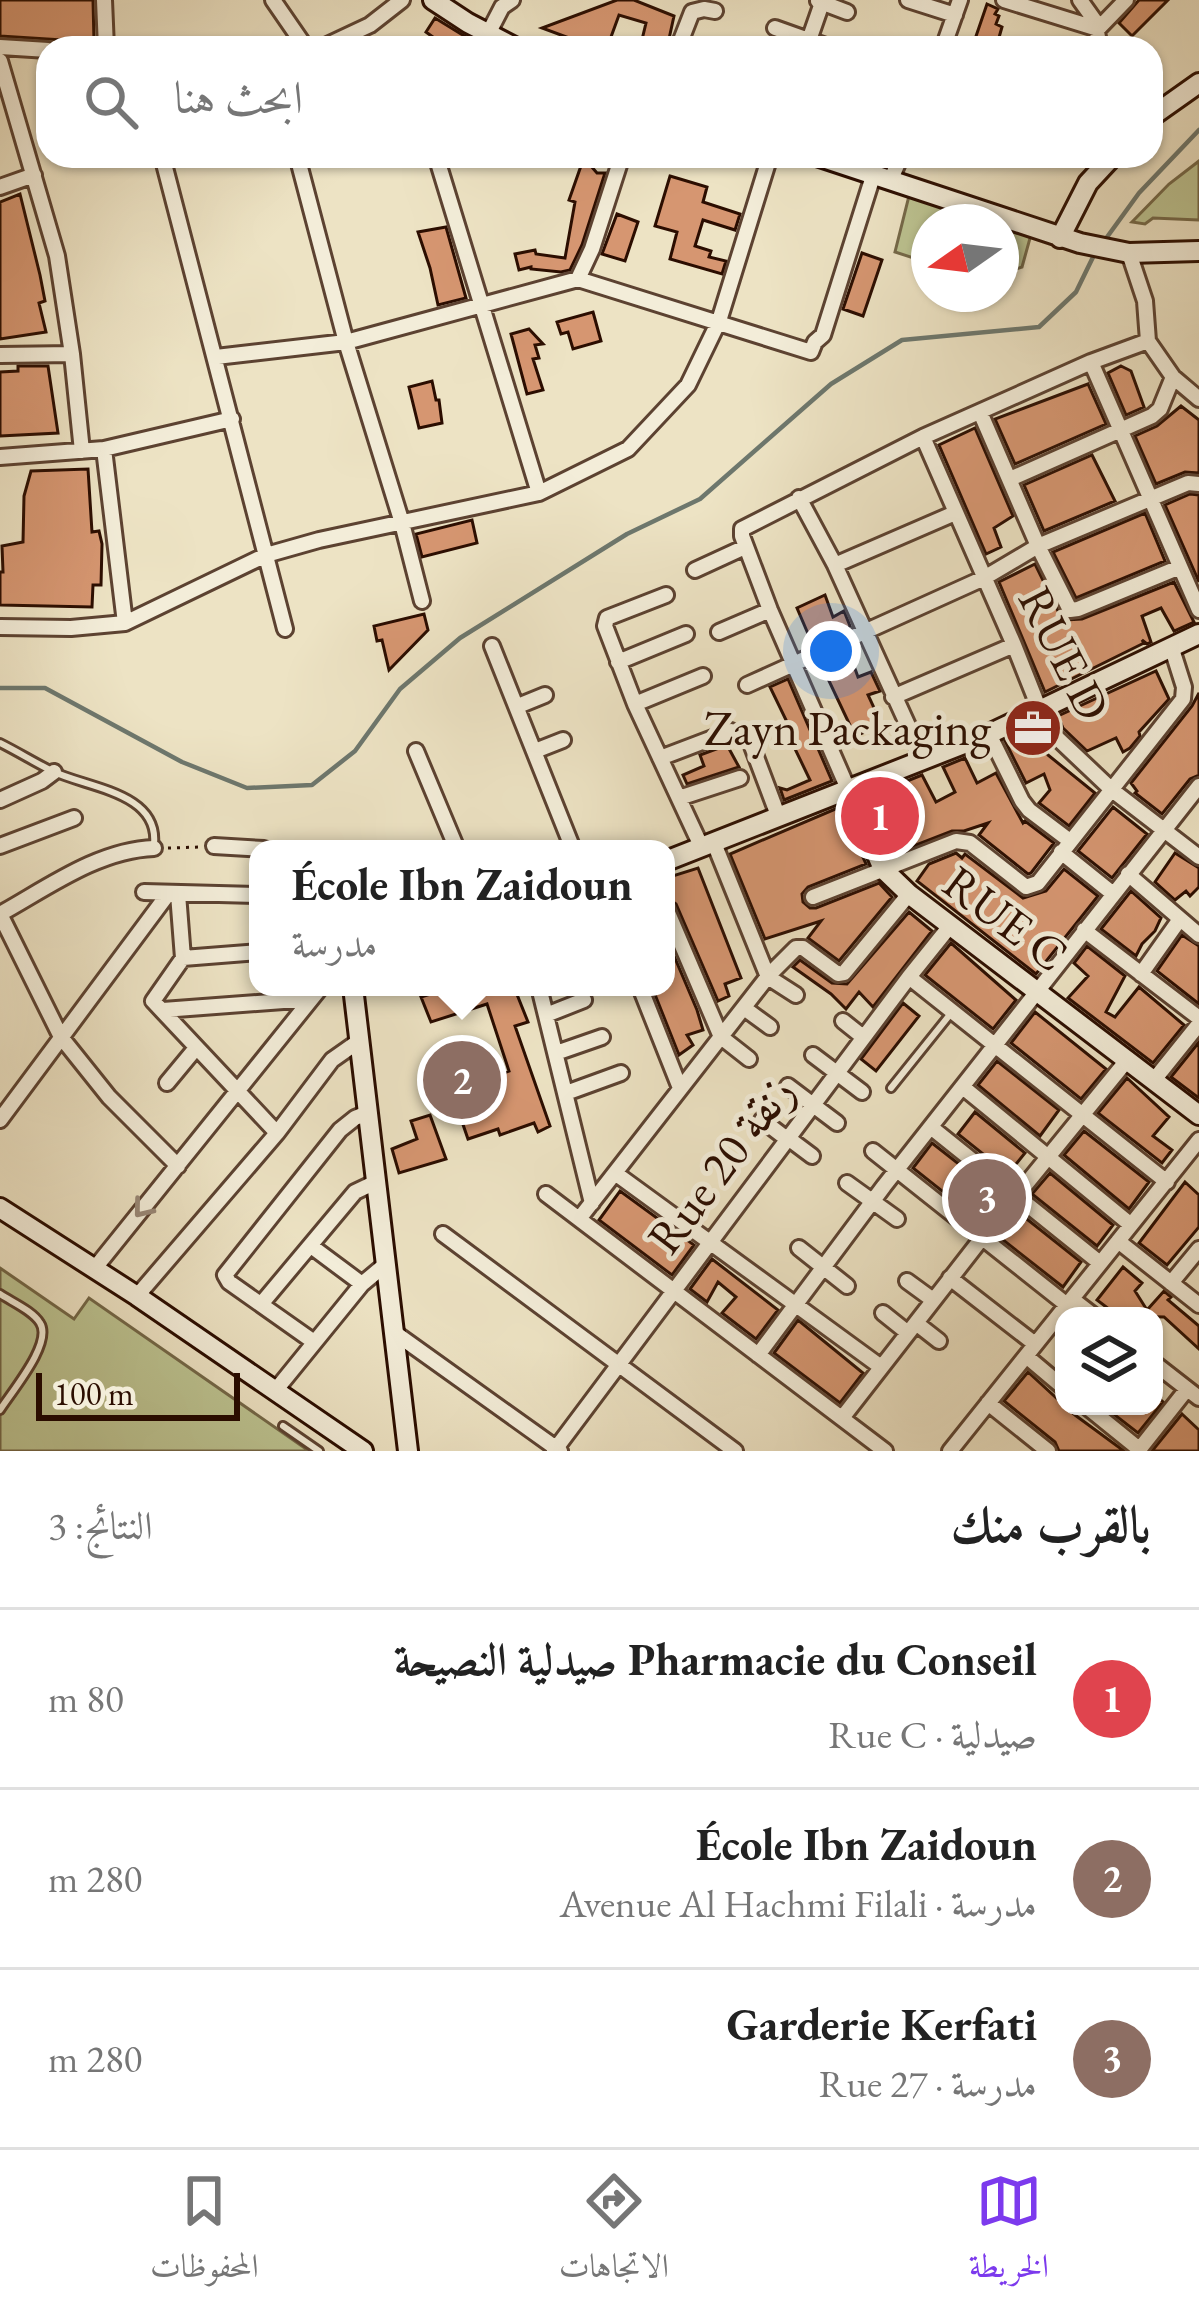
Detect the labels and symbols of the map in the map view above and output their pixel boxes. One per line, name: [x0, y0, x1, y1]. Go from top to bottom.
north arrow: [911, 204, 1019, 312]
street label: RUE D: [1005, 575, 1125, 731]
your location: [801, 621, 861, 681]
place label: Zayn Packaging: [704, 697, 992, 759]
office icon: Zayn Packaging: [1002, 697, 1064, 759]
pin: 1: [841, 771, 919, 861]
street label: RUE C: [931, 851, 1081, 985]
pin: 2: [423, 1035, 501, 1125]
street label: Rue 20 زنقة: [633, 1062, 807, 1266]
pin: 3: [948, 1153, 1026, 1243]
one-way arrow: [135, 1196, 157, 1218]
scale bar: [36, 1367, 240, 1420]

